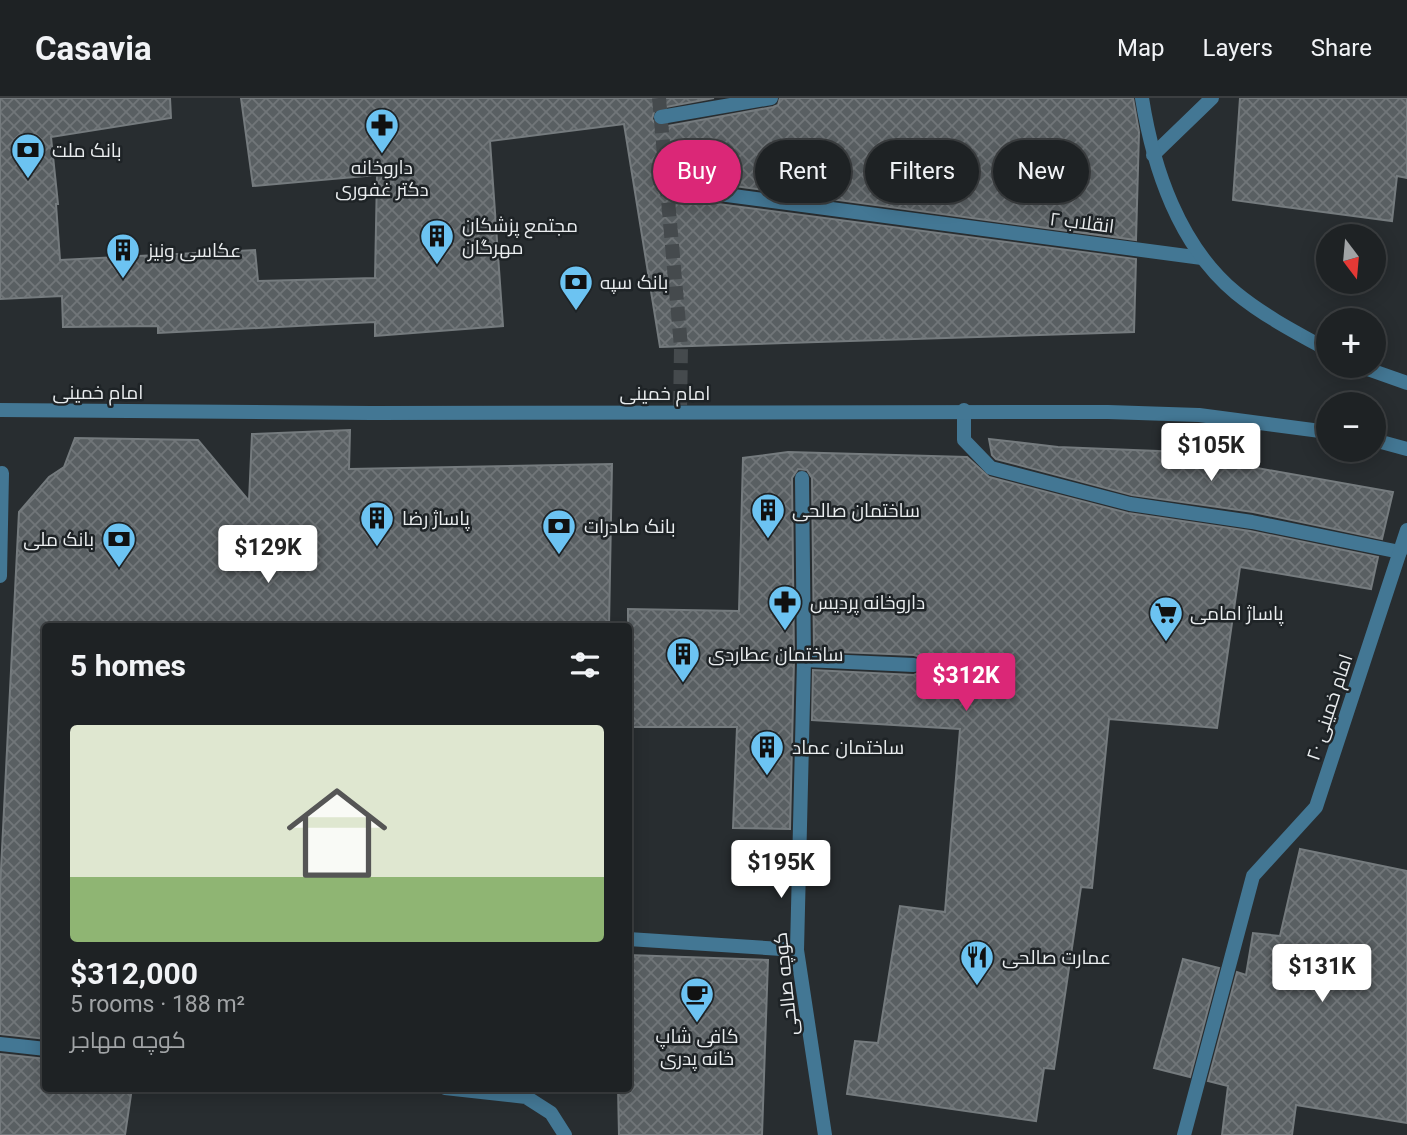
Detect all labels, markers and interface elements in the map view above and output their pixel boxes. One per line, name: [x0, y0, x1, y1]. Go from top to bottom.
text: Casavia: [35, 29, 152, 68]
text: Map: [1117, 34, 1165, 62]
text: Layers: [1203, 34, 1273, 62]
text: Share: [1311, 34, 1372, 62]
pharmacy icon: داروخانه دکتر غفوری: [363, 106, 401, 155]
bank icon: بانک ملت: [9, 131, 47, 180]
place label: بانک ملت: [52, 139, 122, 162]
chip: Buy: [653, 140, 741, 203]
chip: Rent: [755, 140, 851, 203]
chip: Filters: [865, 140, 979, 203]
chip: New: [993, 140, 1089, 203]
place label: داروخانه دکتر غفوری: [335, 156, 429, 201]
street label: انقلاب ۲: [1048, 207, 1116, 238]
place label: مجتمع پزشكان مهرگان: [462, 214, 578, 259]
building icon: مجتمع پزشكان مهرگان: [418, 217, 456, 266]
north arrow: [1316, 224, 1386, 294]
map controls: [1316, 224, 1386, 462]
building icon: عکاسی ونیز: [104, 231, 142, 280]
place label: عکاسی ونیز: [147, 239, 241, 262]
bank icon: بانک سپه: [557, 263, 595, 312]
place label: بانک سپه: [600, 271, 668, 294]
button: +: [1316, 308, 1386, 378]
street label: امام خمینی: [53, 381, 143, 406]
street label: امام خمینی: [620, 382, 710, 407]
button: −: [1316, 392, 1386, 462]
pin: $105K: [1162, 424, 1260, 483]
text: $105K: [1177, 432, 1245, 459]
building icon: ساختمان صالحی: [749, 491, 787, 540]
building icon: پاساژ رضا: [358, 499, 396, 548]
place label: ساختمان صالحی: [792, 499, 920, 522]
place label: پاساژ رضا: [402, 507, 470, 531]
bank icon: بانک صادرات: [540, 507, 578, 556]
place label: بانک صادرات: [584, 515, 675, 538]
bank icon: بانک ملی: [100, 520, 138, 569]
pin: $129K: [219, 526, 317, 585]
place label: بانک ملی: [23, 528, 94, 551]
text: $129K: [234, 534, 302, 561]
pharmacy icon: داروخانه پردیس: [766, 583, 804, 632]
place label: داروخانه پردیس: [810, 591, 925, 615]
supermarket icon: پاساژ امامی: [1147, 594, 1185, 643]
place label: پاساژ امامی: [1190, 602, 1284, 626]
building icon: ساختمان عطاردی: [664, 635, 702, 684]
place label: ساختمان عطاردی: [708, 643, 844, 666]
icon: filters: [566, 646, 604, 684]
text: 5 homes: [70, 648, 186, 683]
street label: امام خمینی ۲۰: [1301, 651, 1359, 764]
pin: $312K: [917, 654, 1015, 713]
text: $312K: [932, 662, 1000, 689]
building icon: ساختمان عماد: [748, 728, 786, 777]
place label: ساختمان عماد: [792, 736, 904, 759]
icon: home: [274, 770, 400, 896]
pin: $195K: [732, 840, 830, 900]
text: $195K: [747, 849, 815, 876]
street label: کوچه صالحی: [769, 931, 803, 1037]
restaurant icon: عمارت صالحی: [958, 938, 996, 987]
pin: $131K: [1273, 944, 1371, 1004]
place label: عمارت صالحی: [1002, 946, 1111, 969]
text: $131K: [1288, 953, 1356, 980]
text: $312,000: [70, 956, 198, 991]
cafe icon: کافی شاپ خانه پدری: [678, 975, 716, 1024]
text: 5 rooms · 188 m²: [70, 991, 245, 1018]
place label: کافی شاپ خانه پدری: [655, 1025, 739, 1071]
text: کوچه مهاجر: [70, 1027, 186, 1054]

